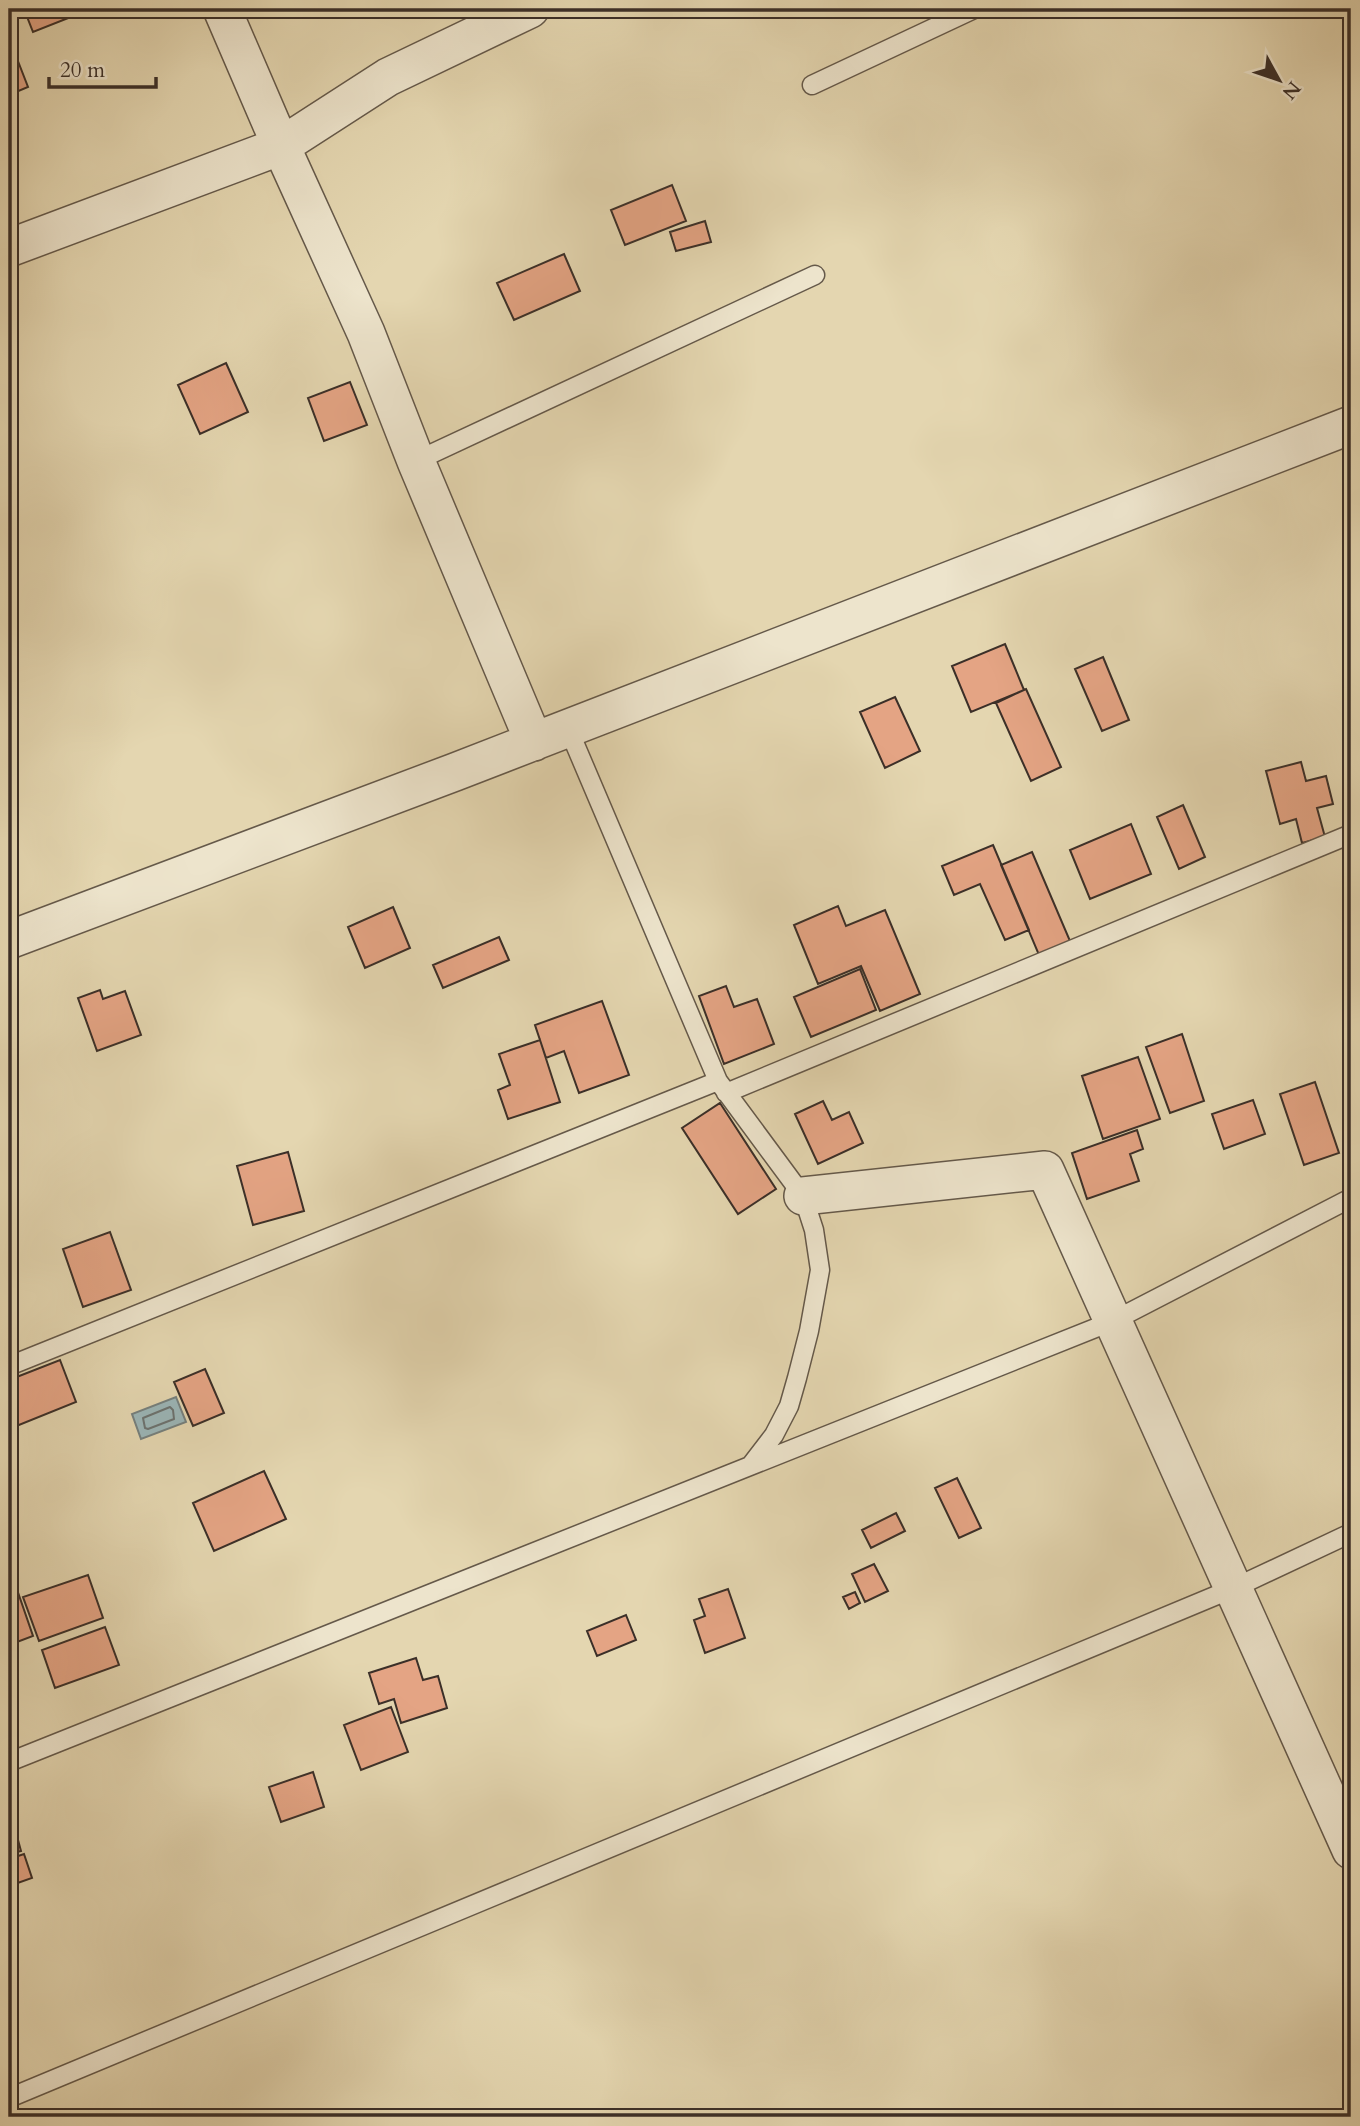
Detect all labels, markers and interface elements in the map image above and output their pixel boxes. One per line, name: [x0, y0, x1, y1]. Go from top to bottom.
scale bar: [49, 46, 156, 90]
north arrow: [1244, 46, 1314, 116]
text: 20 m: [60, 56, 105, 85]
text: N: [1276, 76, 1307, 105]

